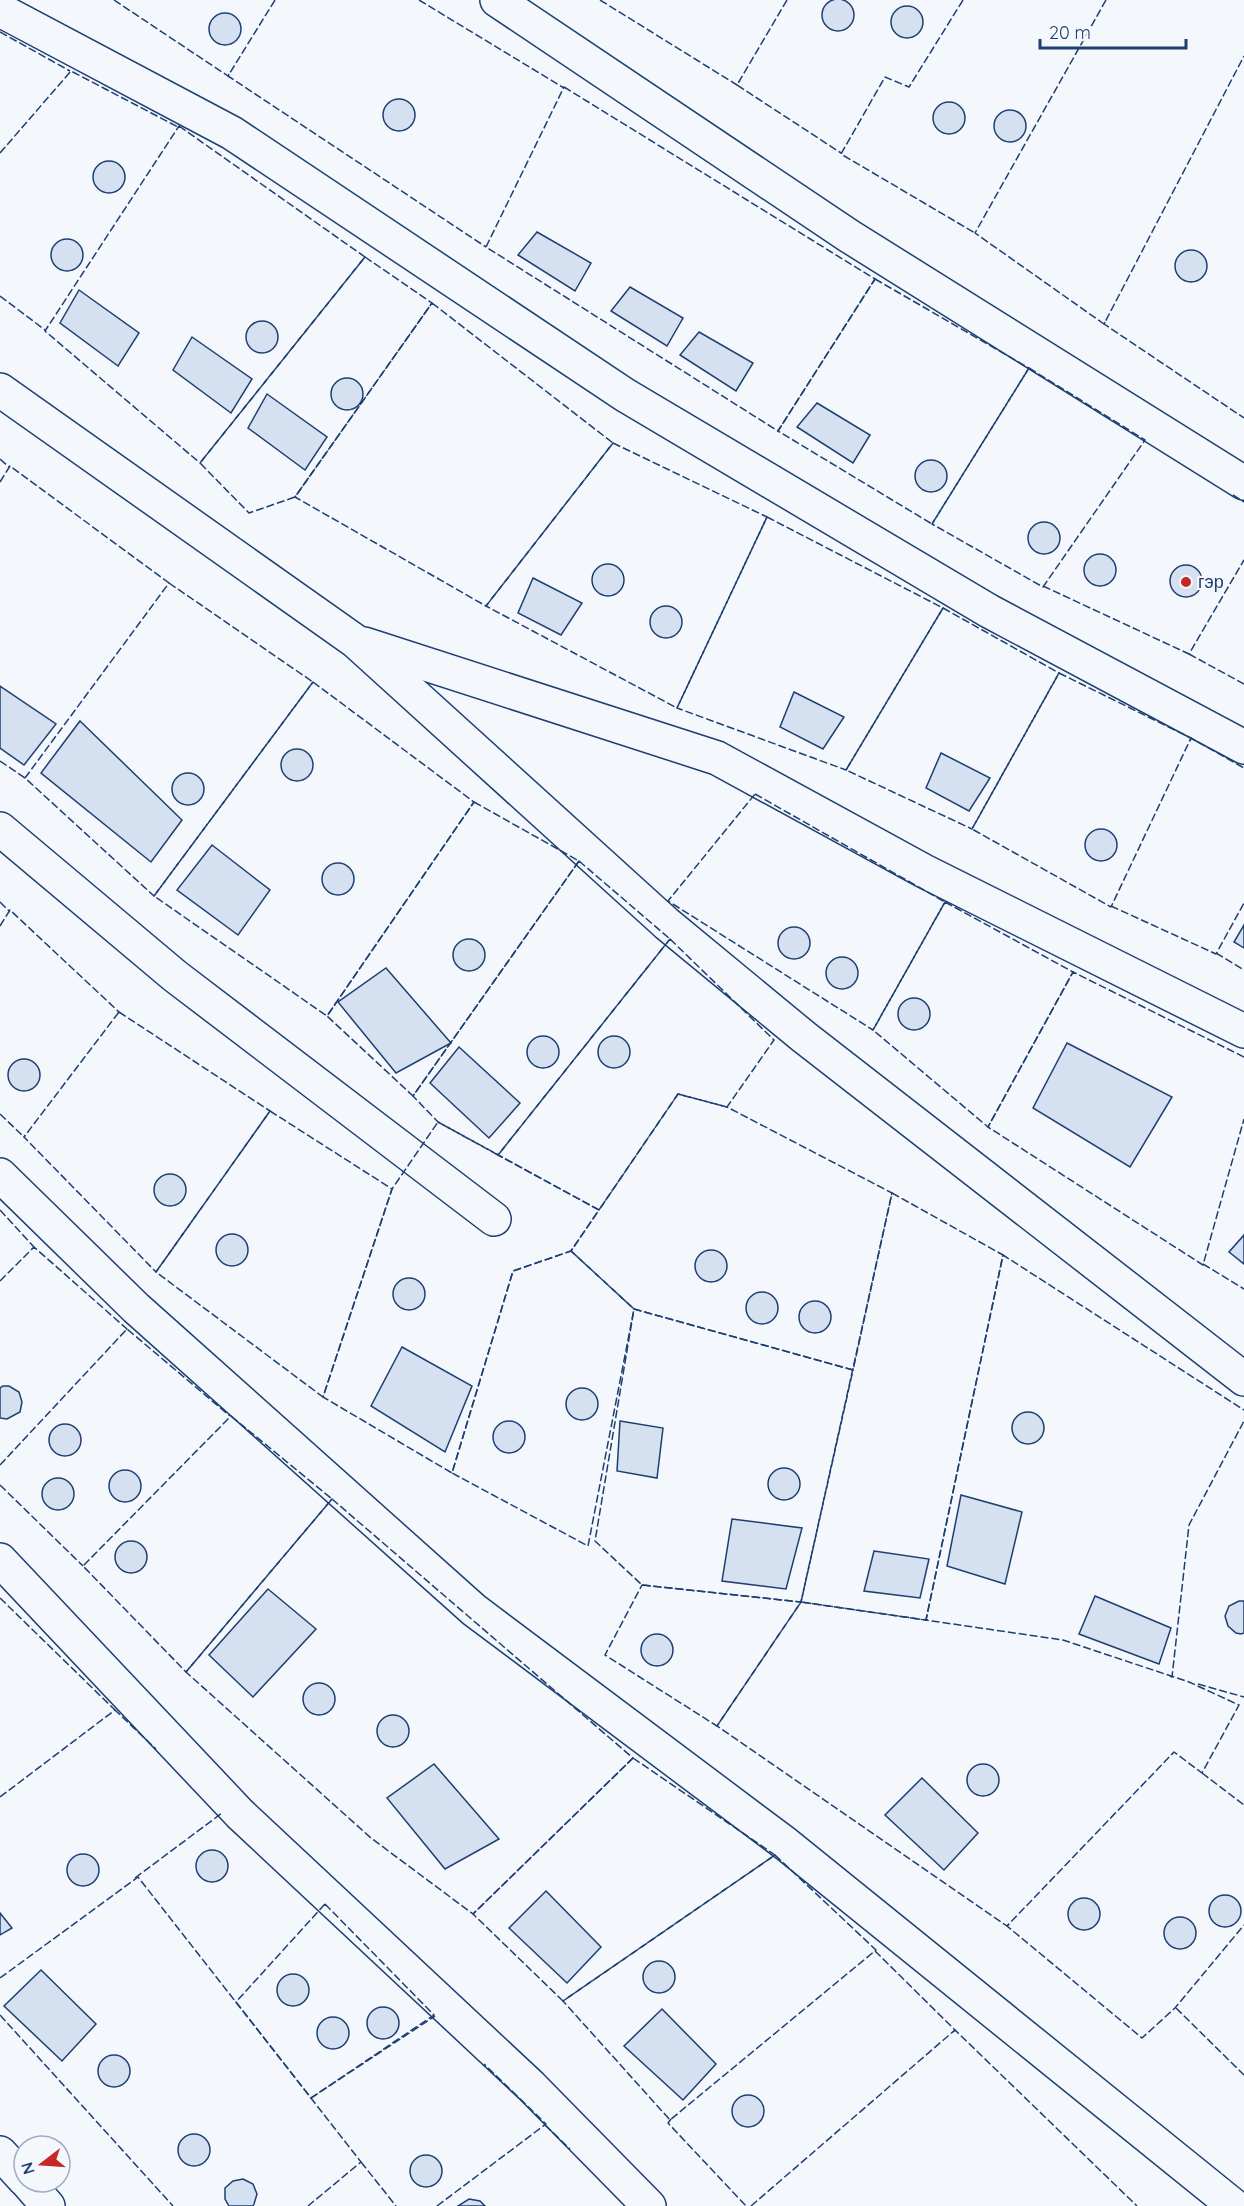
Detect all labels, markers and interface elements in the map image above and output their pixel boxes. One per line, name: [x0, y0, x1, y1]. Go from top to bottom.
scale bar: [1040, 12, 1186, 50]
text: 20 m: [1049, 21, 1091, 44]
place label: гэр: [1198, 570, 1224, 593]
marker: гэр: [1179, 575, 1193, 589]
north arrow: [12, 2134, 72, 2194]
text: N: [16, 2160, 39, 2177]

